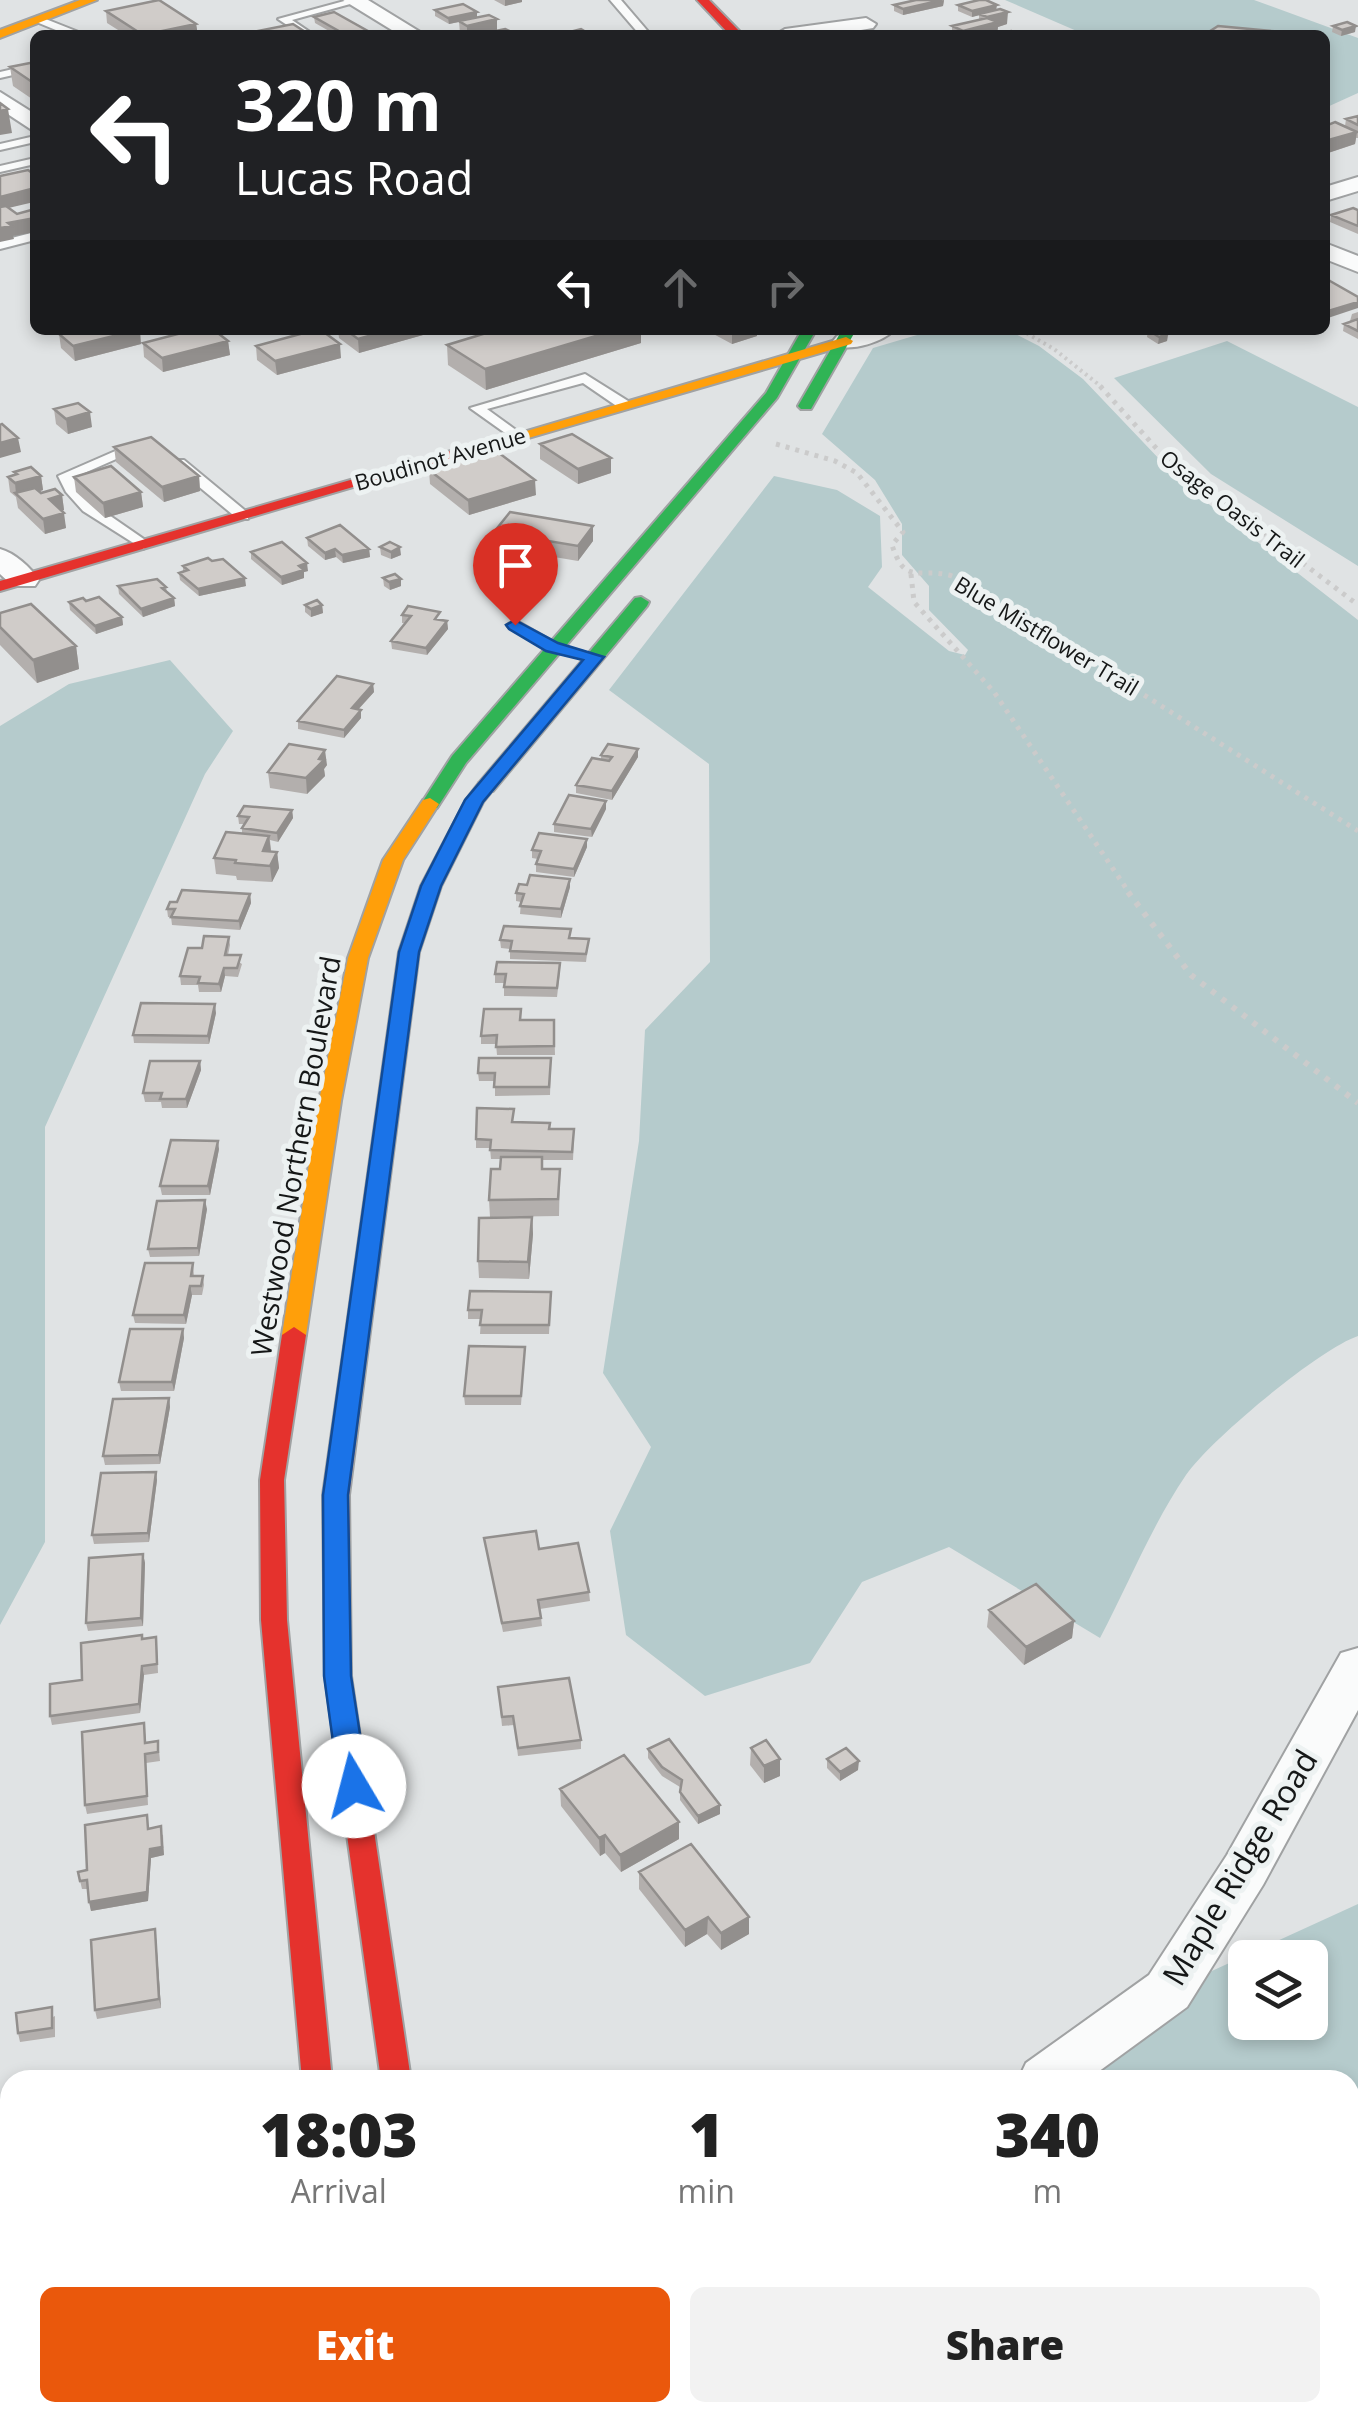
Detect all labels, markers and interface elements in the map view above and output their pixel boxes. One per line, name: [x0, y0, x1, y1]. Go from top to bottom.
text: 320 m: [235, 56, 442, 152]
icon: left: [70, 70, 200, 200]
text: Lucas Road: [235, 147, 473, 208]
icon: left: [548, 260, 603, 315]
icon: ahead: [653, 260, 708, 315]
icon: right: [758, 260, 813, 315]
street label: Boudinot Avenue: [351, 419, 529, 497]
street label: Osage Oasis Trail: [1154, 442, 1312, 574]
pin: [473, 523, 558, 626]
icon: arrive: [488, 538, 543, 593]
street label: Blue Mistflower Trail: [949, 568, 1145, 702]
street label: Westwood Northern Boulevard: [241, 953, 349, 1359]
position arrow: [302, 1734, 406, 1838]
street label: Maple Ridge Road: [1152, 1741, 1326, 1993]
map controls: [1228, 1940, 1328, 2040]
button: layers: [1228, 1940, 1328, 2040]
text: 18:03: [260, 2093, 418, 2175]
text: 1: [689, 2093, 724, 2175]
text: 340: [995, 2093, 1100, 2175]
text: Arrival: [291, 2169, 387, 2212]
text: min: [678, 2169, 735, 2212]
text: m: [1033, 2169, 1062, 2212]
button: Exit: [40, 2287, 670, 2402]
button: Share: [690, 2287, 1320, 2402]

